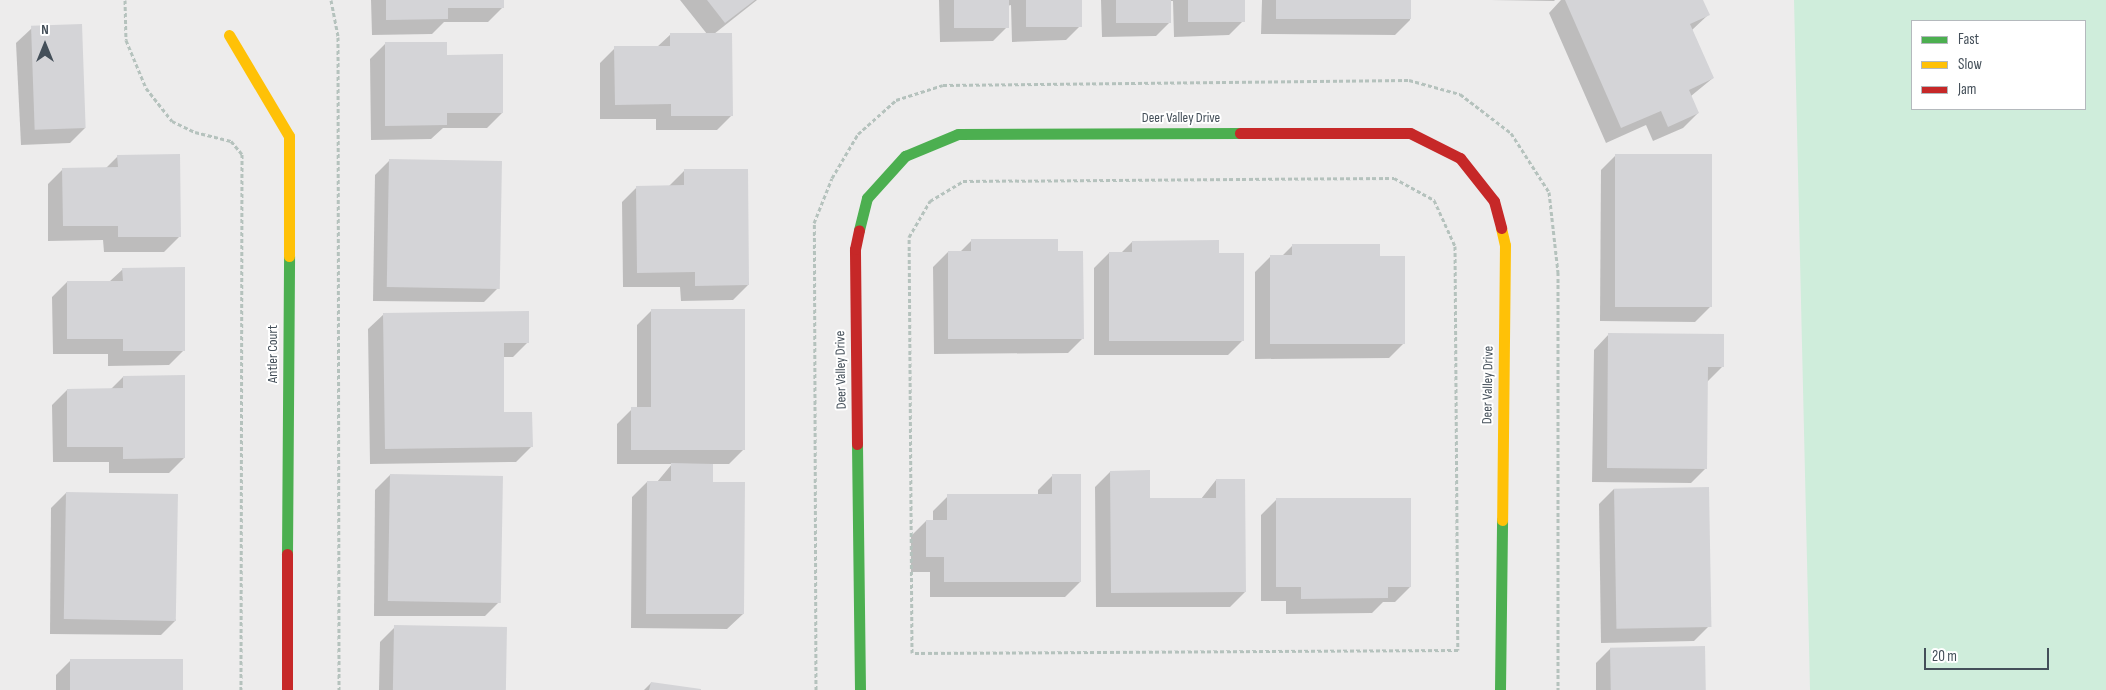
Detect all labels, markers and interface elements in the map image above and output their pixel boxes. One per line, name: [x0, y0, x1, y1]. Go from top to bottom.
north arrow: [20, 20, 70, 70]
legend: [1911, 20, 2086, 110]
text: N: [41, 21, 49, 38]
text: Fast: [1958, 30, 1979, 49]
text: Slow: [1958, 55, 1982, 74]
text: Jam: [1958, 80, 1976, 99]
street label: Deer Valley Drive: [1142, 110, 1220, 126]
street label: Antler Court: [265, 325, 281, 383]
street label: Deer Valley Drive: [832, 331, 850, 409]
street label: Deer Valley Drive: [1479, 346, 1497, 424]
scale bar: [1926, 638, 2051, 670]
text: 20 m: [1932, 647, 1957, 666]

